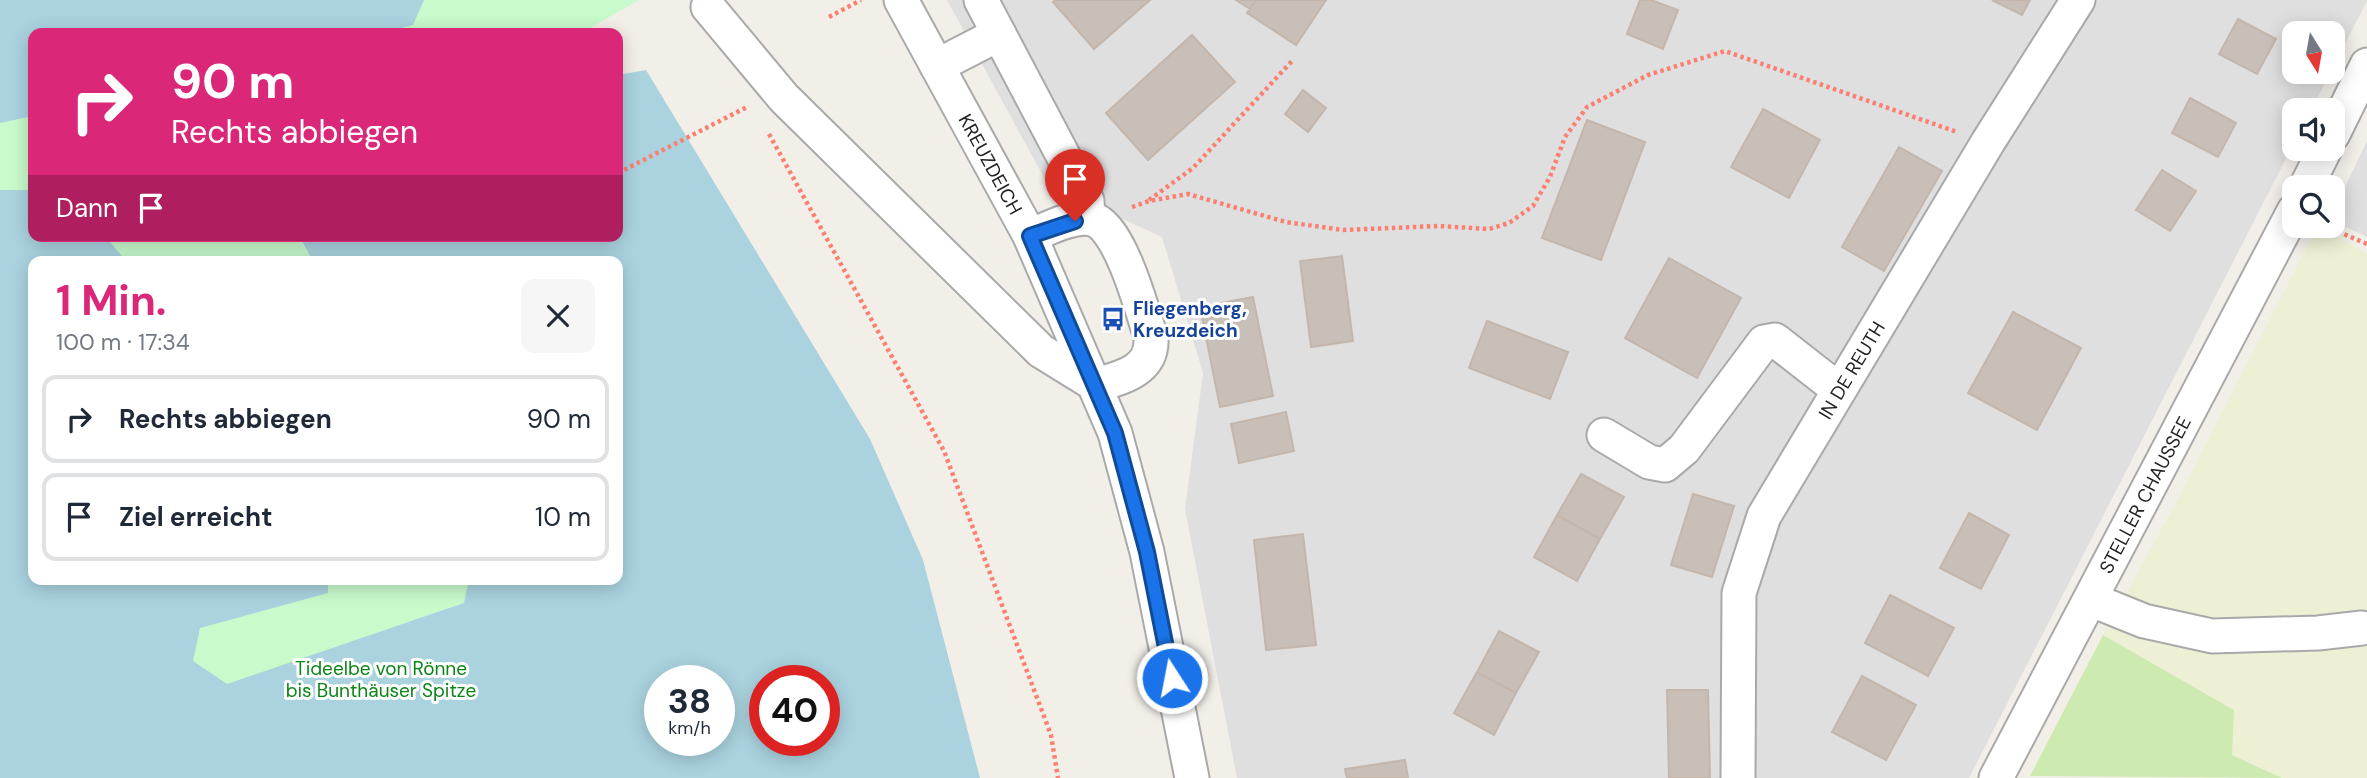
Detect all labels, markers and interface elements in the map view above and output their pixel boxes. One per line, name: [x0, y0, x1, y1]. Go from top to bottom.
north arrow: [2282, 21, 2345, 84]
map controls: [2282, 21, 2345, 238]
text: 90 m: [171, 49, 294, 113]
icon: right: [56, 56, 147, 147]
button: sound: [2282, 98, 2345, 161]
street label: KREUZDEICH: [953, 110, 1028, 219]
text: Rechts abbiegen: [171, 111, 418, 153]
pin: [1045, 149, 1105, 221]
icon: arrive: [1056, 160, 1094, 198]
button: search: [2282, 175, 2345, 238]
icon: arrive: [132, 189, 170, 227]
text: Dann: [56, 191, 118, 225]
text: 1 Min.: [56, 273, 166, 328]
button: close: [521, 279, 595, 353]
place label: Fliegenberg, Kreuzdeich: [1133, 296, 1247, 343]
bus stop icon: Fliegenberg, Kreuzdeich: [1099, 305, 1127, 333]
street label: IN DE REUTH: [1812, 317, 1890, 424]
text: 100 m · 17:34: [56, 327, 190, 357]
icon: right: [60, 400, 98, 438]
text: Rechts abbiegen: [119, 402, 332, 436]
text: 90 m: [527, 402, 591, 436]
street label: STELLER CHAUSSEE: [2093, 412, 2196, 578]
icon: arrive: [60, 498, 98, 536]
text: Ziel erreicht: [119, 500, 272, 534]
text: 10 m: [535, 500, 591, 534]
position arrow: [1135, 641, 1209, 715]
park label: Tideelbe von Rönne bis Bunthäuser Spitze: [286, 656, 476, 703]
speed limit sign: 40: [749, 665, 840, 756]
text: 38: [668, 678, 711, 724]
text: km/h: [668, 716, 711, 740]

